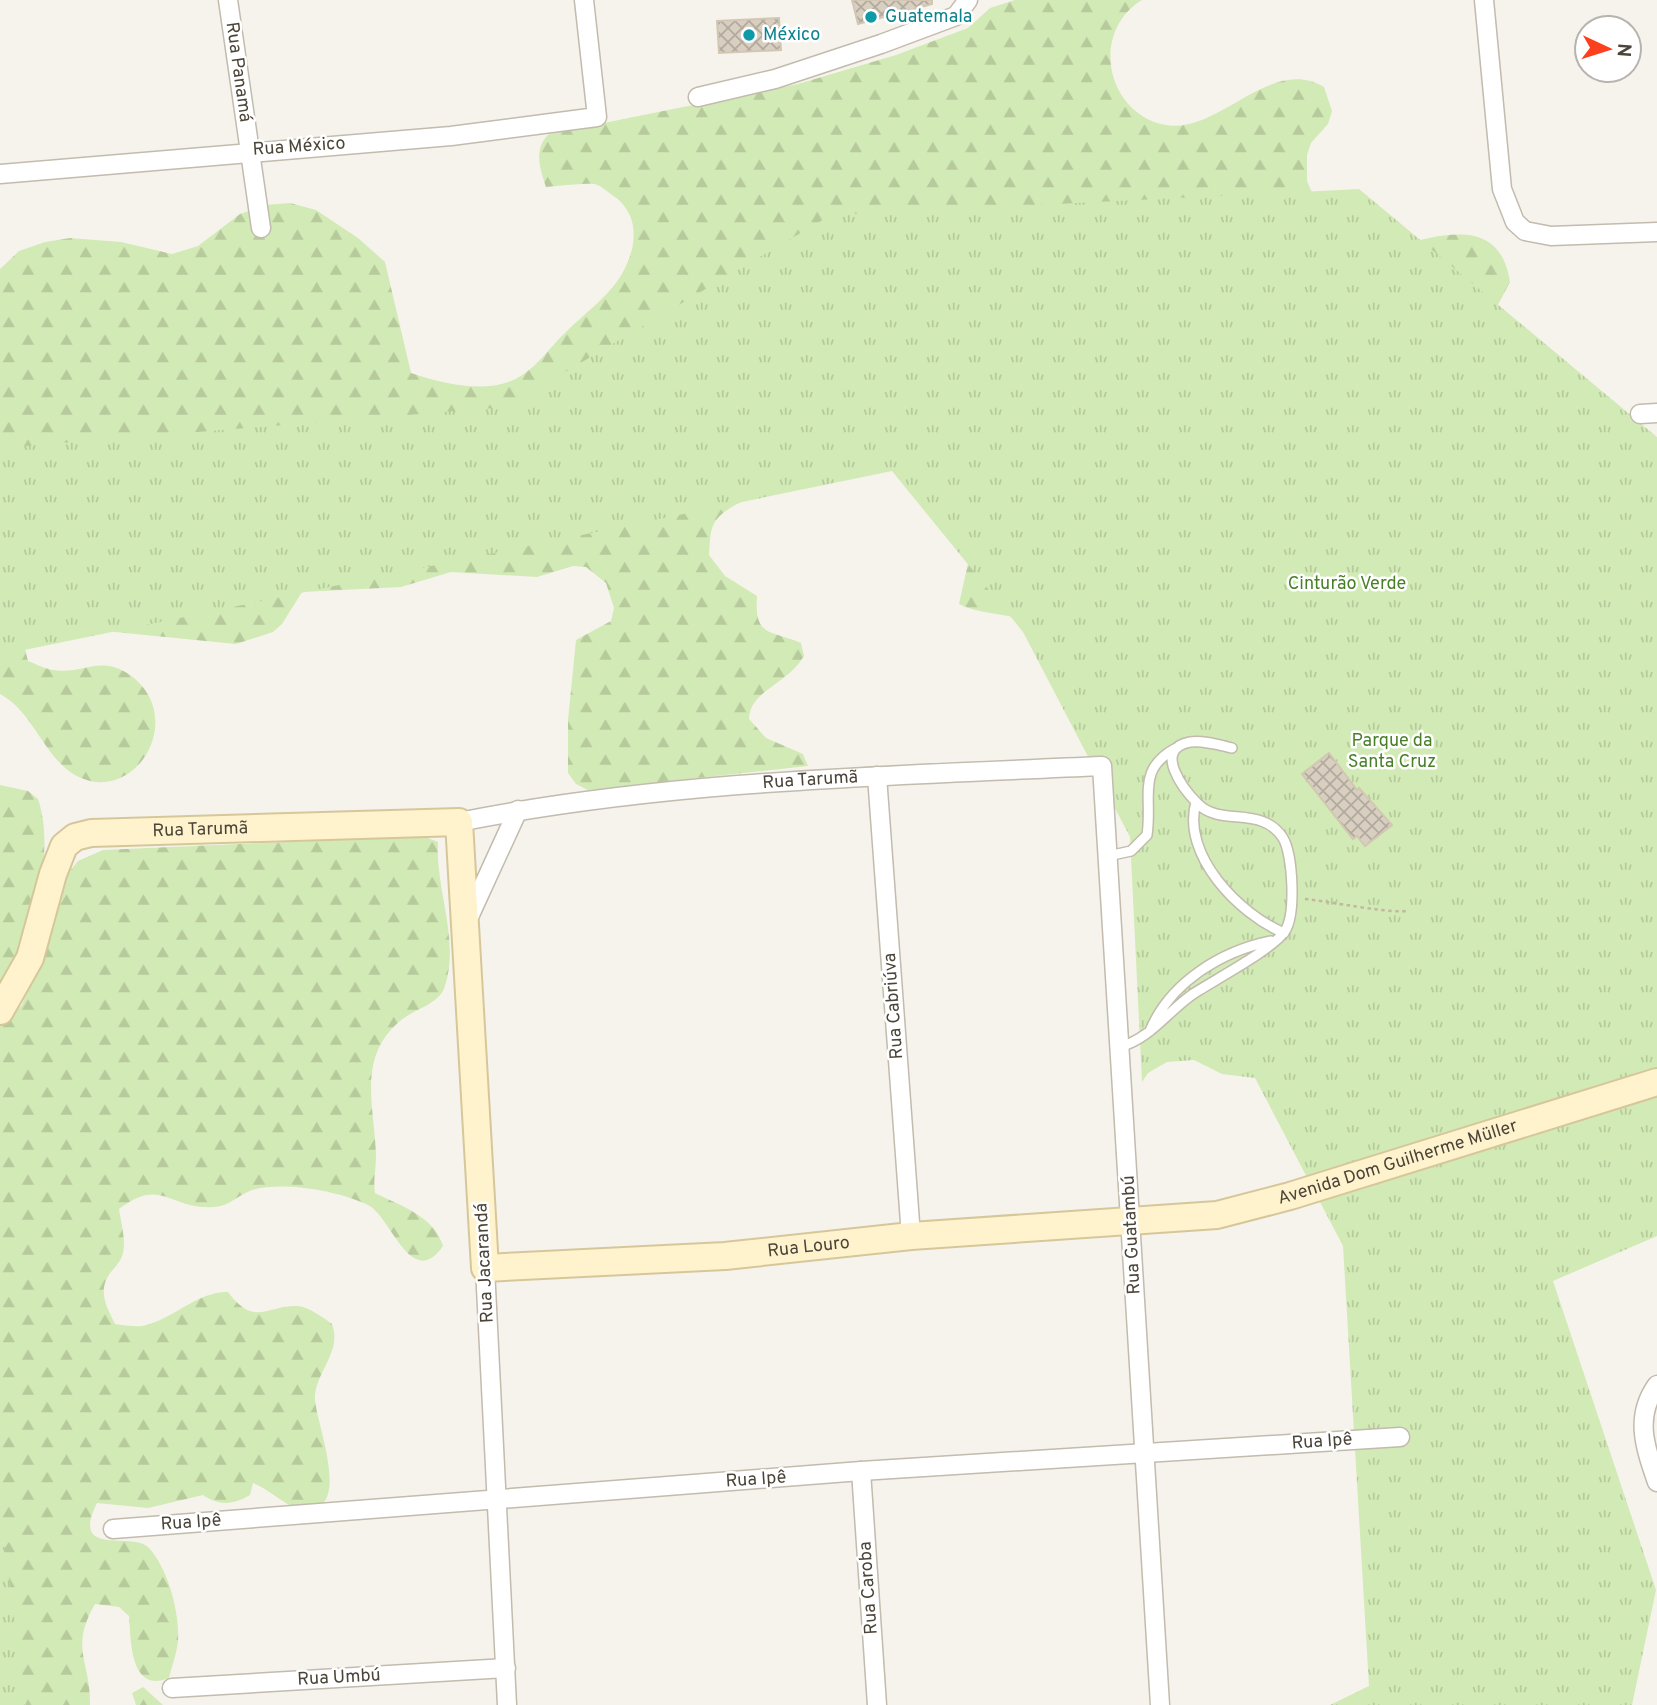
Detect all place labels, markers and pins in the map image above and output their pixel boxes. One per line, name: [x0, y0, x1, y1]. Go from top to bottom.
place label: Guatemala: [885, 6, 972, 29]
marker: Guatemala: [863, 9, 879, 25]
place label: México: [763, 24, 820, 47]
marker: México: [741, 27, 757, 43]

